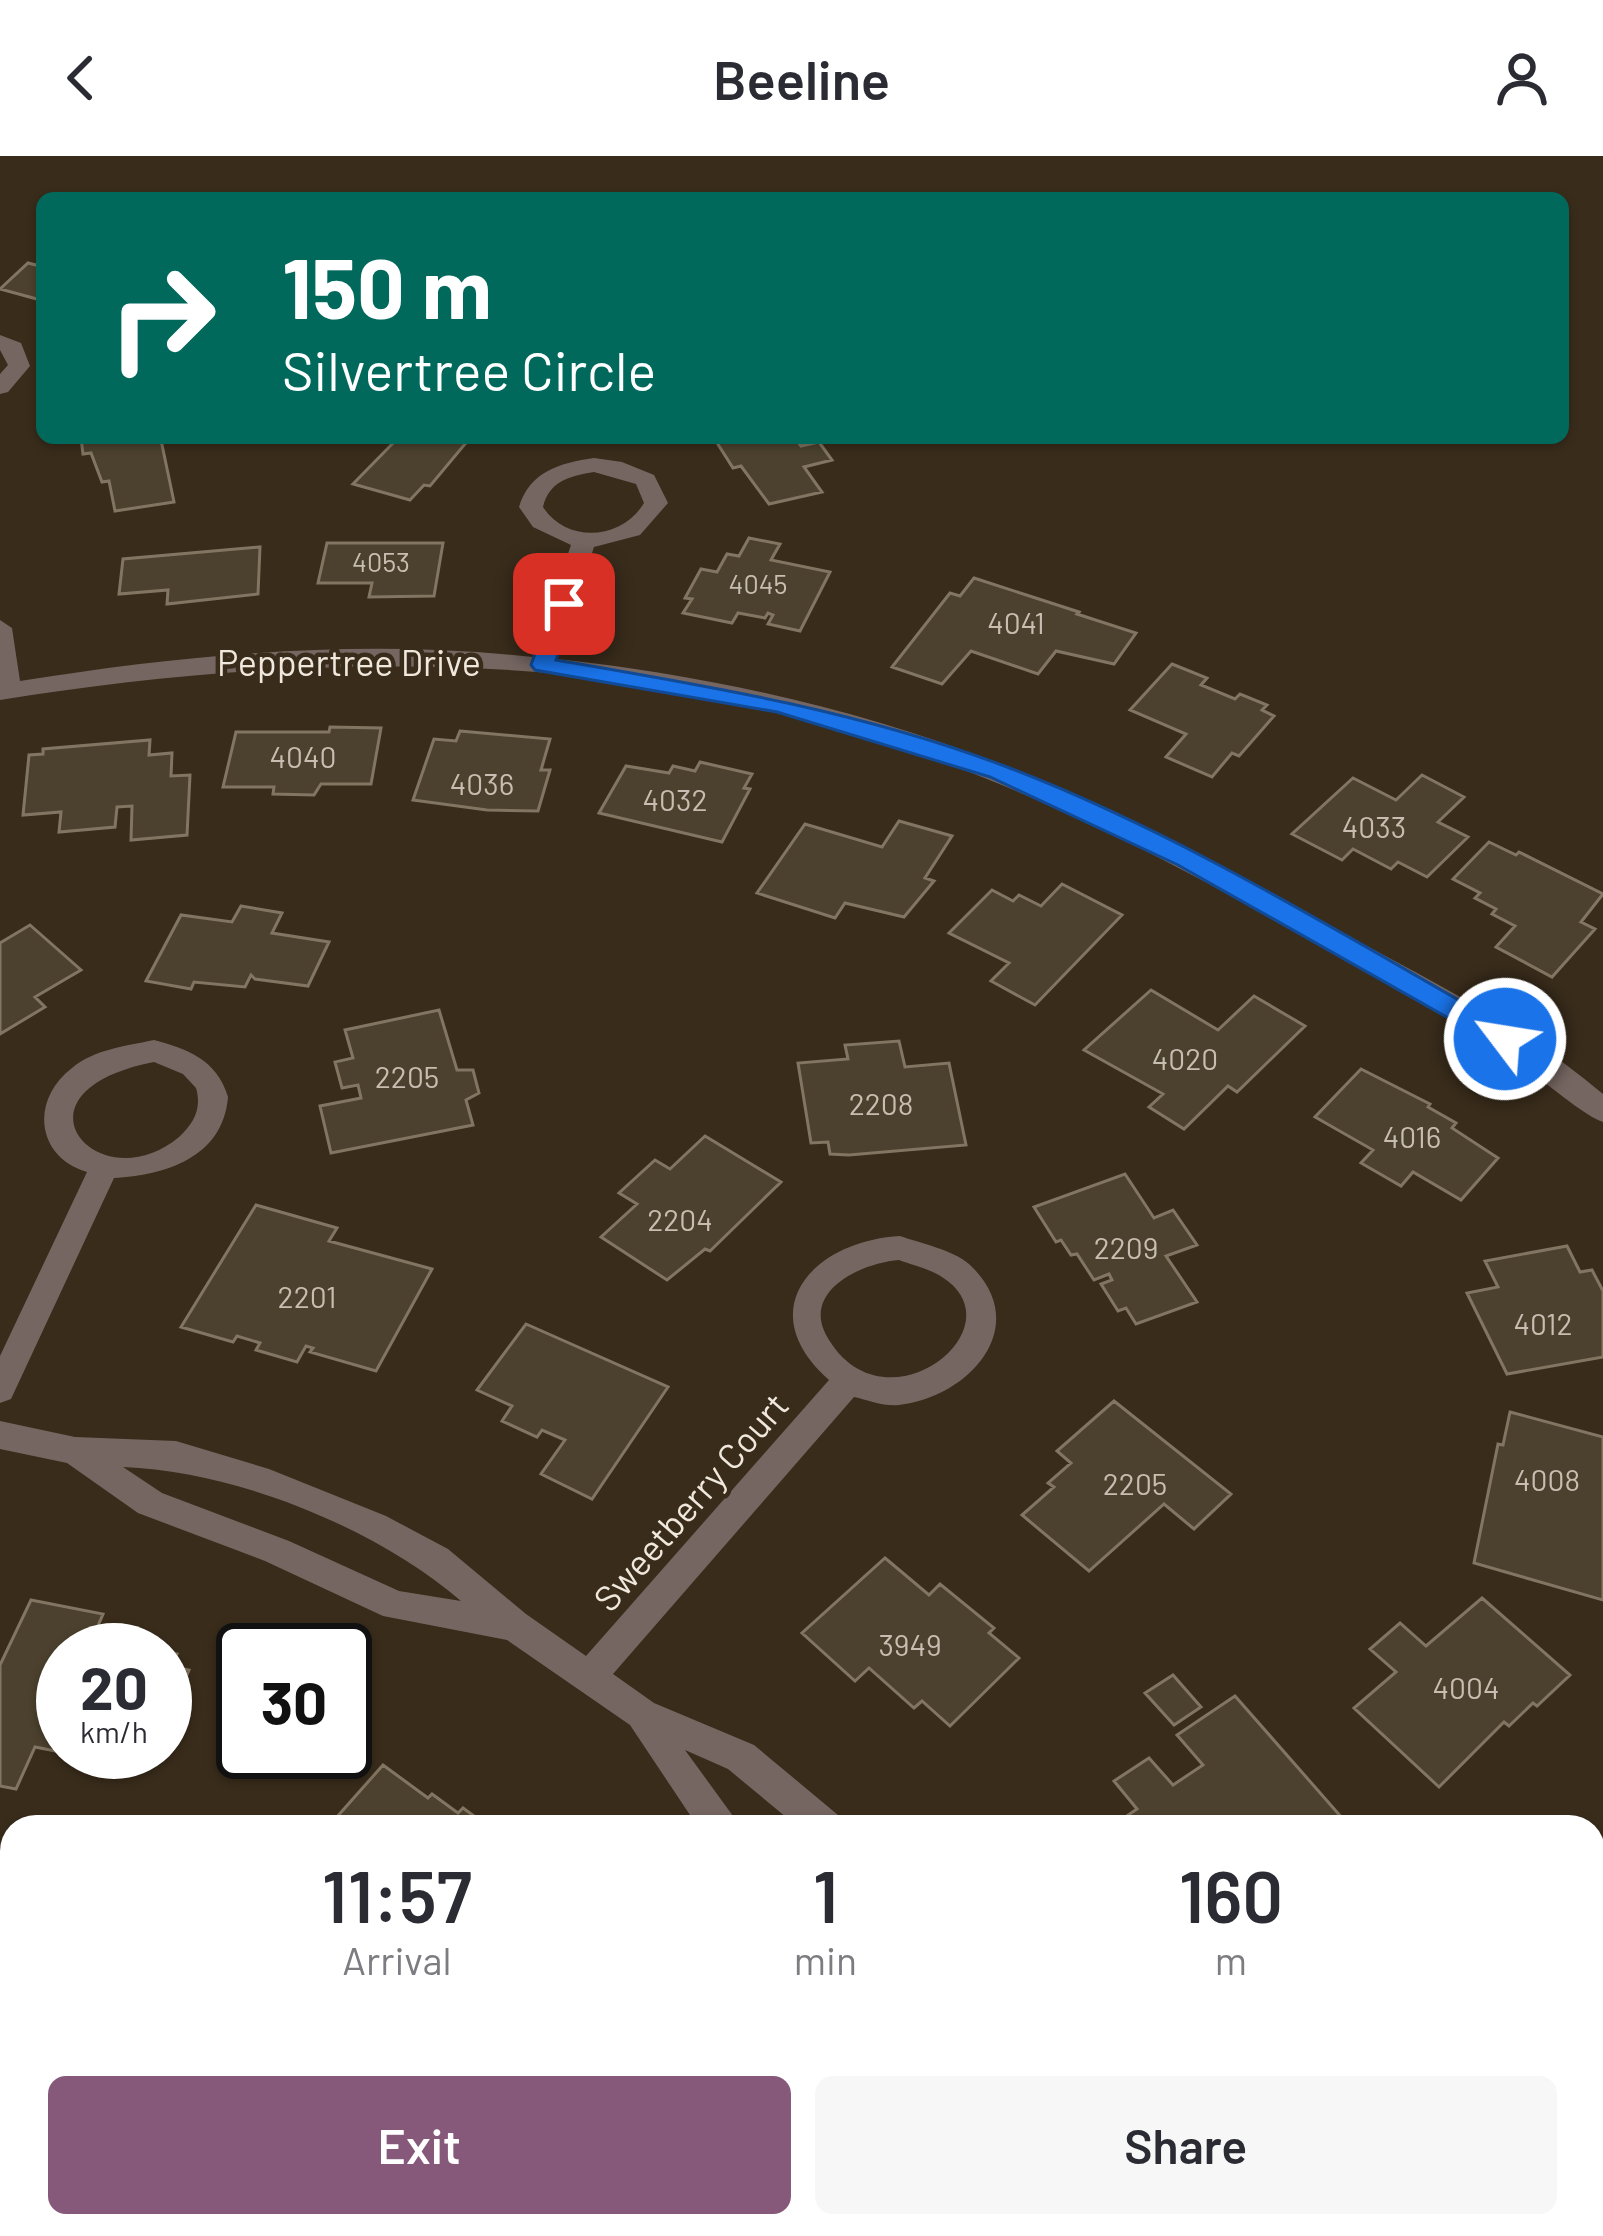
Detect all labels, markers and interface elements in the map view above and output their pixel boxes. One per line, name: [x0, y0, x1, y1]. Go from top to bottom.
icon: back: [48, 45, 114, 111]
icon: person: [1489, 45, 1555, 111]
text: Beeline: [713, 46, 890, 111]
text: 150 m: [282, 235, 492, 336]
icon: right: [84, 240, 240, 396]
text: Silvertree Circle: [282, 337, 656, 402]
house number: 4053: [352, 545, 410, 577]
pin: [513, 553, 615, 655]
house number: 4045: [729, 567, 787, 599]
icon: arrive: [531, 571, 597, 637]
house number: 4041: [987, 604, 1045, 640]
street label: Peppertree Drive: [217, 640, 481, 683]
house number: 4040: [270, 738, 336, 774]
house number: 4036: [450, 765, 514, 801]
house number: 4032: [642, 781, 708, 817]
house number: 4033: [1342, 808, 1406, 844]
position arrow: [1442, 976, 1568, 1102]
house number: 4020: [1152, 1040, 1218, 1076]
house number: 2205: [375, 1058, 439, 1094]
house number: 2208: [849, 1085, 913, 1121]
house number: 4016: [1383, 1118, 1441, 1154]
house number: 2204: [647, 1201, 713, 1237]
house number: 2209: [1094, 1229, 1158, 1265]
house number: 2201: [278, 1278, 336, 1314]
house number: 4012: [1513, 1305, 1573, 1341]
street label: Sweetberry Court: [584, 1383, 796, 1619]
house number: 4008: [1514, 1461, 1580, 1497]
house number: 2205: [1103, 1465, 1167, 1501]
speed limit sign: 30: [216, 1623, 372, 1779]
house number: 3949: [878, 1626, 942, 1662]
text: 20: [80, 1650, 148, 1722]
house number: 4004: [1433, 1669, 1499, 1705]
text: km/h: [80, 1713, 148, 1749]
text: 11:57: [322, 1851, 472, 1937]
text: 1: [813, 1851, 838, 1937]
text: 160: [1179, 1851, 1283, 1937]
text: Arrival: [342, 1936, 451, 1983]
text: min: [794, 1936, 857, 1983]
text: m: [1215, 1936, 1247, 1983]
button: Exit: [48, 2076, 791, 2214]
button: Share: [815, 2076, 1557, 2214]

